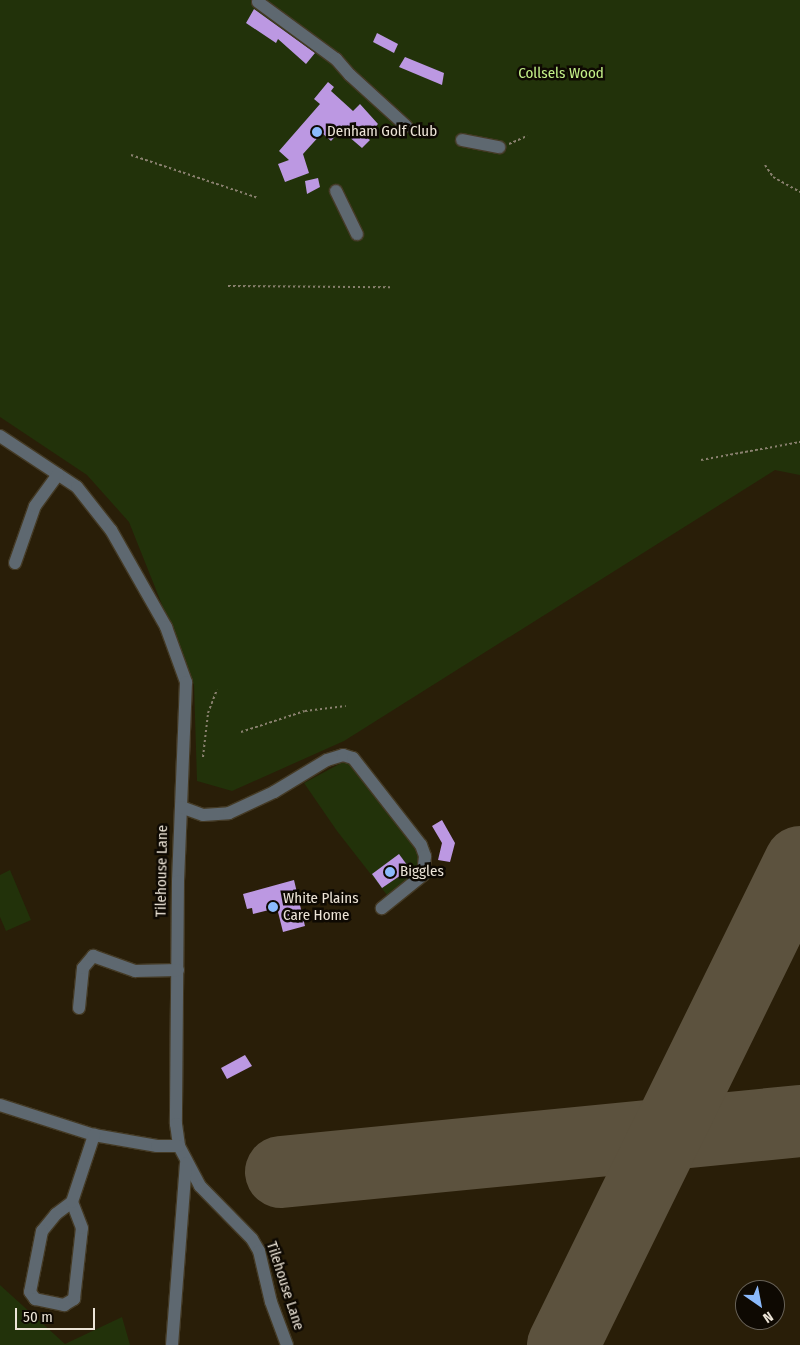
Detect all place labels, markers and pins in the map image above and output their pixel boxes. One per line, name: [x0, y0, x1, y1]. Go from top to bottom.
place label: Denham Golf Club: [327, 123, 437, 141]
marker: Denham Golf Club: [311, 126, 323, 138]
place label: Biggles: [400, 863, 444, 881]
marker: Biggles: [384, 866, 396, 878]
place label: White Plains Care Home: [283, 889, 359, 924]
marker: White Plains Care Home: [267, 901, 279, 913]

